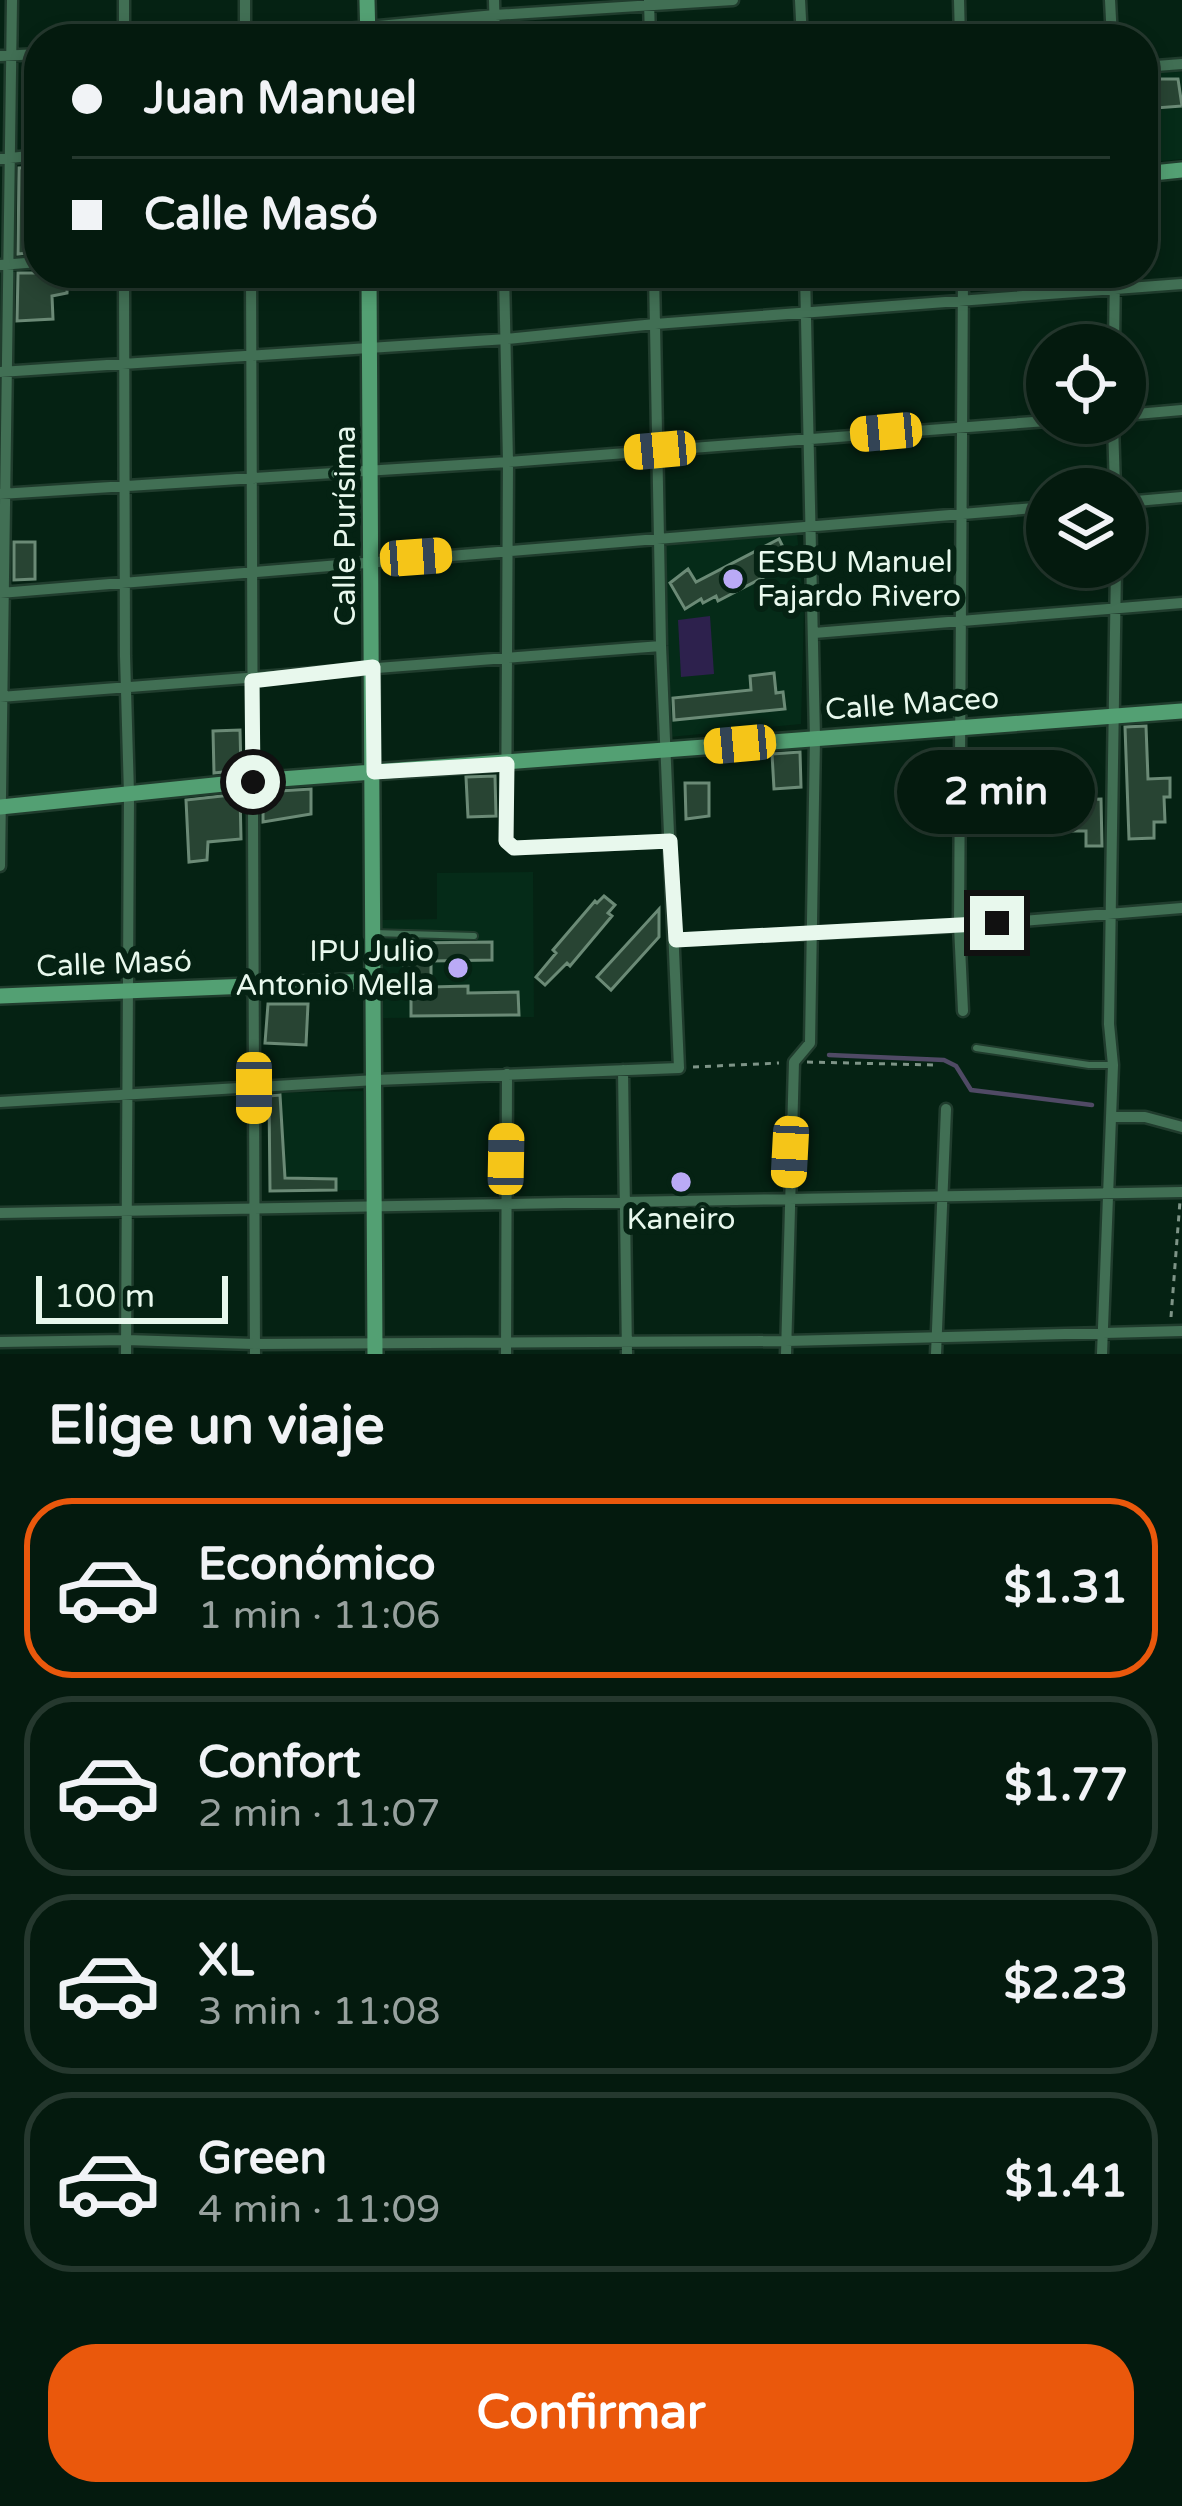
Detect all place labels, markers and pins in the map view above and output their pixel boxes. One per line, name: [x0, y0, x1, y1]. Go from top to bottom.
place label: ESBU Manuel Fajardo Rivero: [757, 544, 961, 615]
marker: ESBU Manuel Fajardo Rivero: [720, 566, 746, 592]
place label: IPU Julio Antonio Mella: [235, 933, 434, 1004]
marker: IPU Julio Antonio Mella: [445, 955, 471, 981]
marker: Kaneiro: [668, 1169, 694, 1195]
place label: Kaneiro: [627, 1201, 735, 1238]

